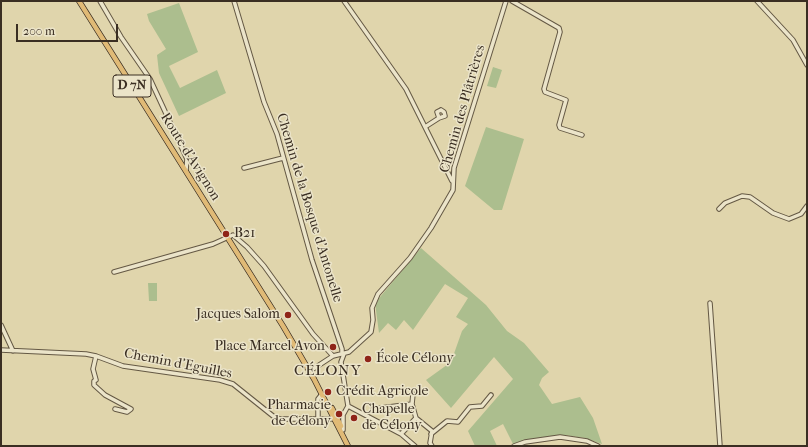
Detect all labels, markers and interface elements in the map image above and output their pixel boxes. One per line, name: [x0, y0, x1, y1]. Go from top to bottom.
scale bar: [18, 16, 120, 42]
text: 200 m: [23, 24, 55, 38]
street label: Chemin des Plâtrières: [437, 43, 489, 175]
road number: D 7N: [113, 75, 151, 97]
street label: Route d'Avignon: [156, 110, 224, 204]
street label: Chemin de la Bosque d'Antonelle: [272, 111, 346, 305]
place label: B21: [234, 226, 255, 242]
marker: B21: [221, 229, 231, 239]
place label: Jacques Salom: [196, 307, 280, 323]
marker: Jacques Salom: [283, 310, 293, 320]
place label: Place Marcel Avon: [214, 339, 325, 355]
marker: Place Marcel Avon: [328, 342, 338, 352]
street label: Chemin d'Eguilles: [123, 345, 233, 383]
place label: École Célony: [376, 351, 454, 367]
marker: École Célony: [363, 354, 373, 364]
district label: CÉLONY: [294, 362, 362, 380]
place label: Crédit Agricole: [336, 384, 428, 400]
marker: Crédit Agricole: [323, 387, 333, 397]
place label: Pharmacie de Célony: [267, 398, 331, 430]
place label: Chapelle de Célony: [362, 402, 422, 434]
marker: Pharmacie de Célony: [334, 409, 344, 419]
marker: Chapelle de Célony: [349, 413, 359, 423]

